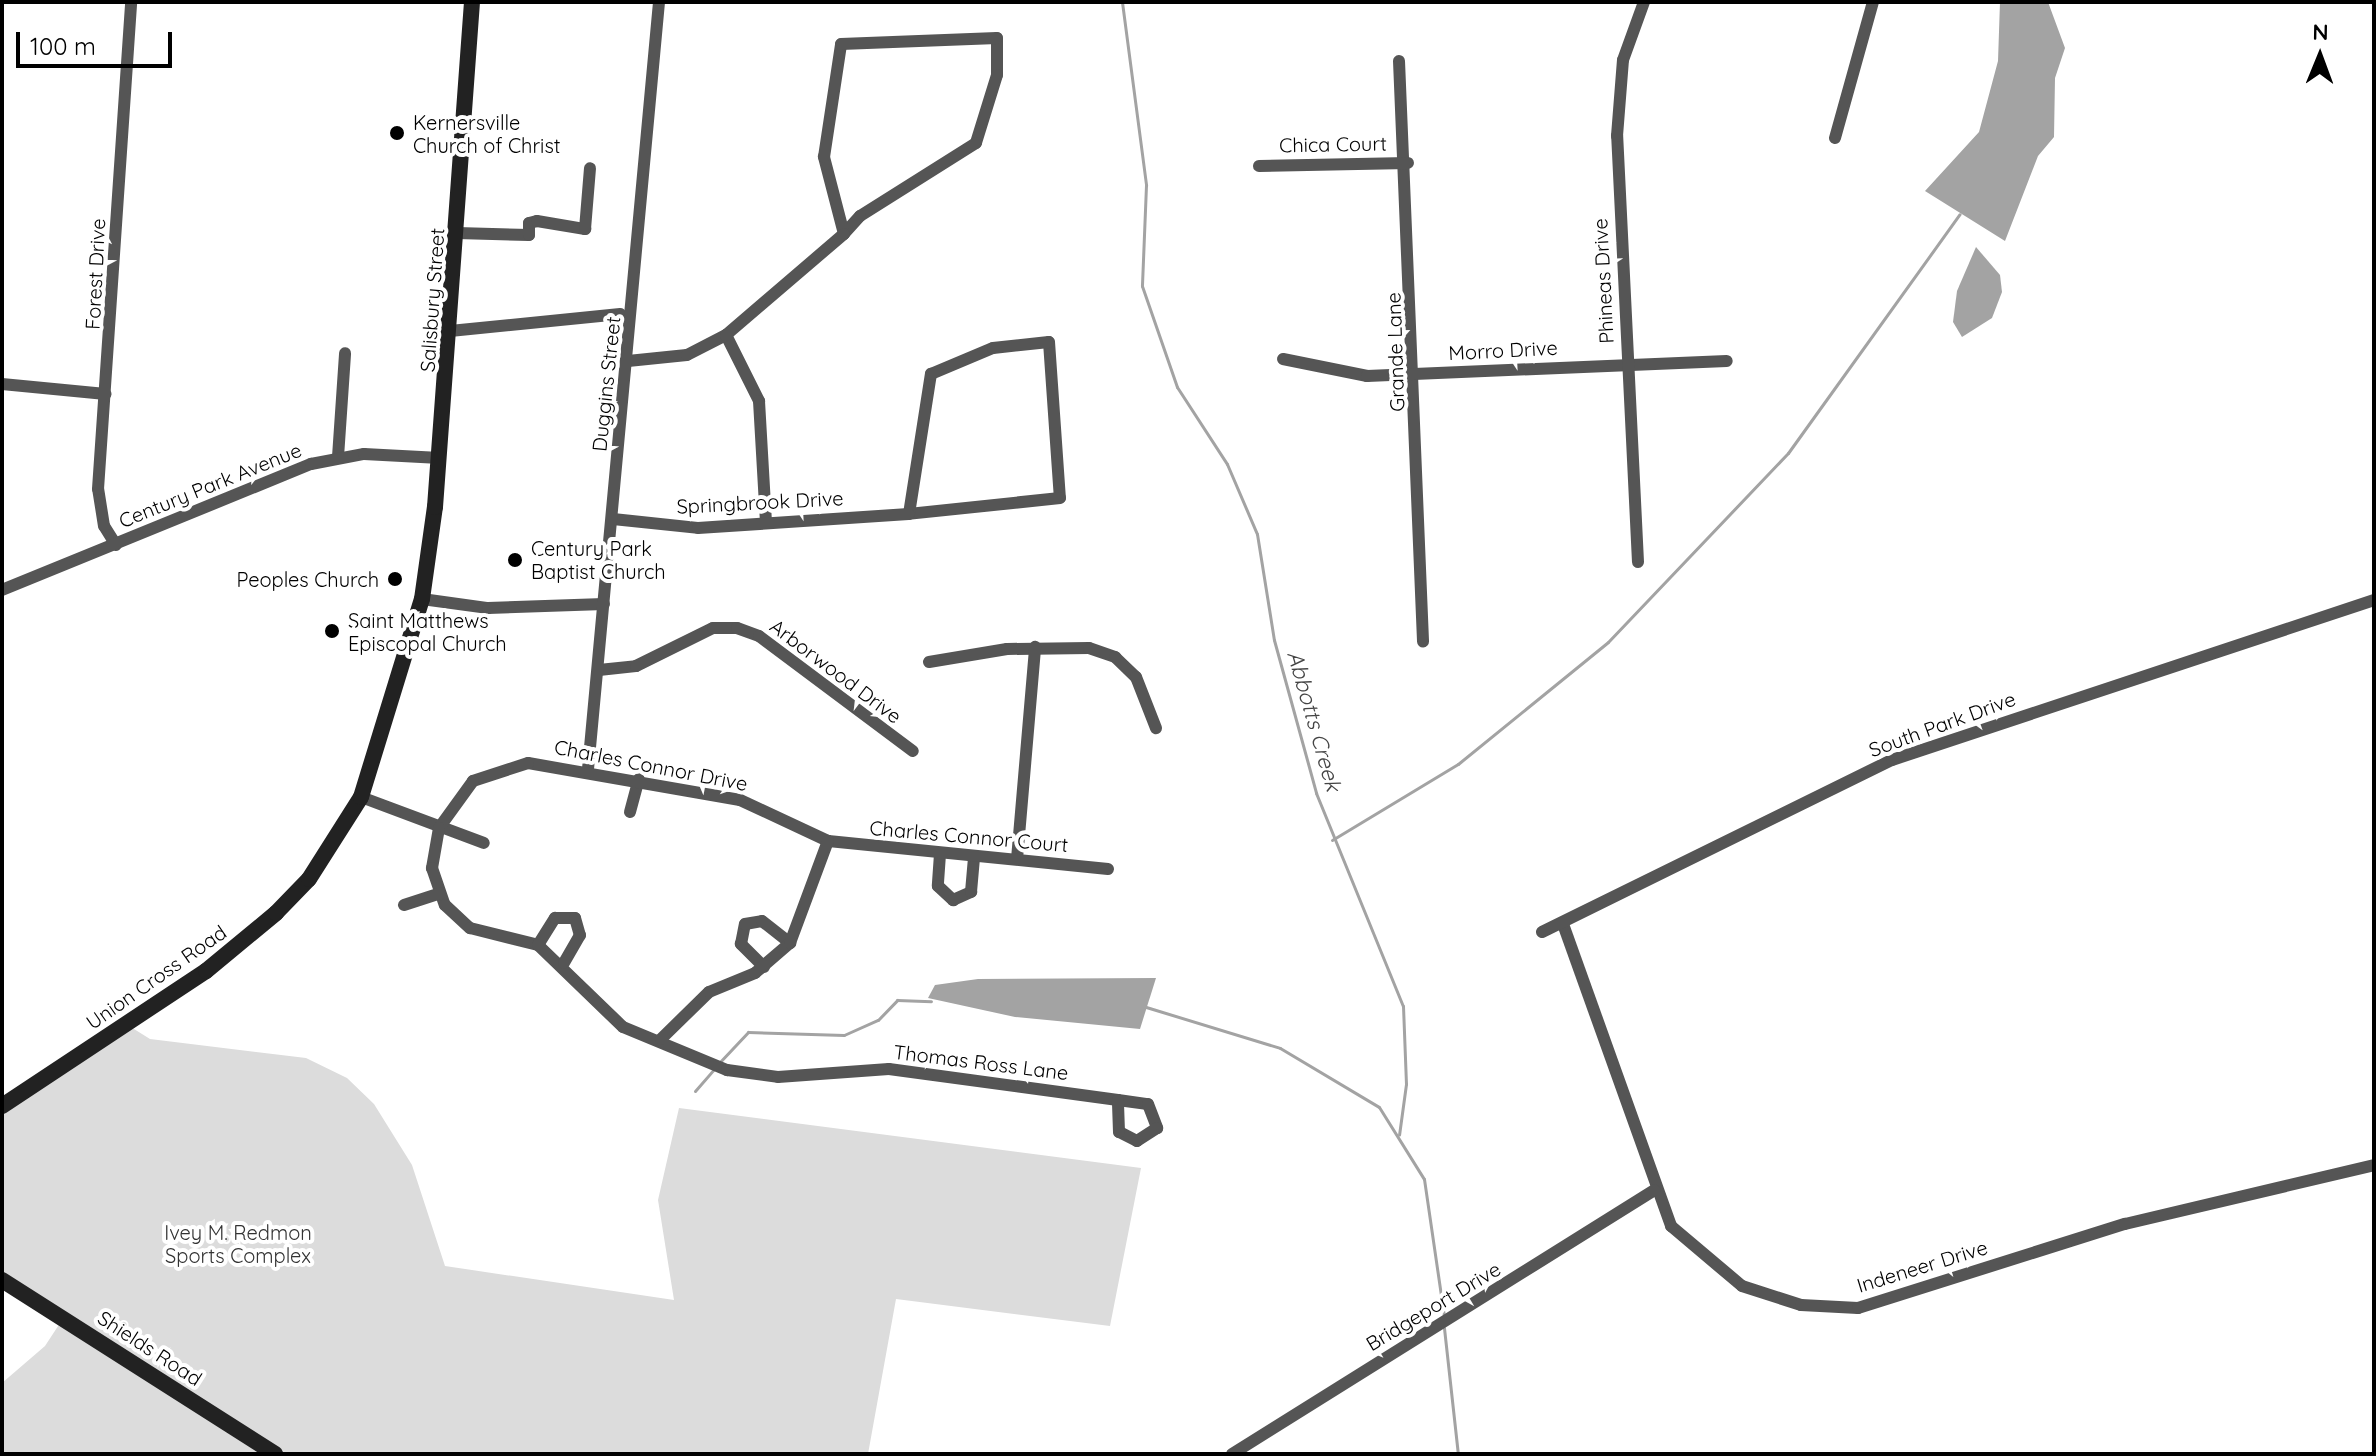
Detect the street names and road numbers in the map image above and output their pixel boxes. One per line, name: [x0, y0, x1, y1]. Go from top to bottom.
street label: Chica Court: [1279, 131, 1387, 157]
street label: Forest Drive: [80, 218, 110, 330]
street label: Phineas Drive: [1588, 218, 1618, 344]
street label: Salisbury Street: [415, 227, 449, 373]
street label: Grande Lane: [1381, 292, 1409, 412]
street label: Duggins Street: [587, 315, 625, 453]
street label: Morro Drive: [1448, 335, 1558, 365]
street label: Century Park Avenue: [115, 437, 305, 533]
street label: Springbrook Drive: [676, 486, 844, 518]
street label: Arborwood Drive: [766, 614, 906, 728]
street label: South Park Drive: [1865, 686, 2019, 762]
street label: Charles Connor Drive: [552, 734, 750, 796]
street label: Charles Connor Court: [869, 815, 1069, 857]
street label: Union Cross Road: [81, 920, 231, 1034]
street label: Thomas Ross Lane: [892, 1039, 1070, 1085]
street label: Indeneer Drive: [1854, 1235, 1990, 1297]
street label: Bridgeport Drive: [1361, 1256, 1505, 1356]
street label: Shields Road: [93, 1305, 207, 1391]

